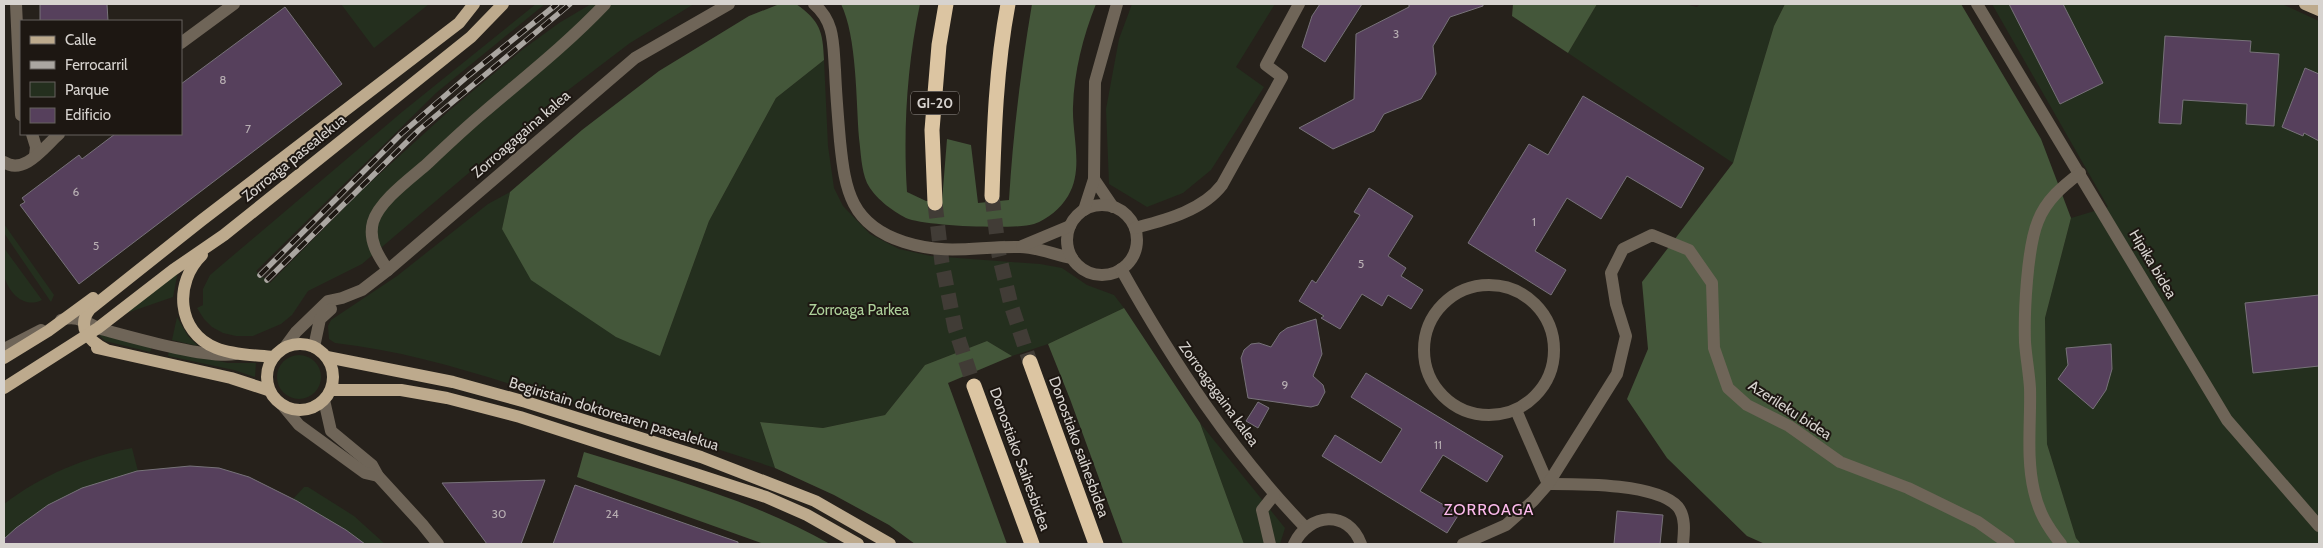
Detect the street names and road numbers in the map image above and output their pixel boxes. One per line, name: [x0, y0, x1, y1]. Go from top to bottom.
street label: Zorroagagaina kalea: [468, 86, 574, 182]
road number: GI-20: [911, 92, 959, 115]
street label: Zorroaga pasealekua: [238, 110, 350, 205]
street label: Hipika bidea: [2125, 226, 2181, 302]
street label: Zorroagagaina kalea: [1175, 338, 1263, 450]
street label: Begiristain doktorearen pasealekua: [507, 373, 722, 455]
street label: Donostiako saihesbidea: [1045, 374, 1113, 521]
street label: Azerileku bidea: [1745, 376, 1836, 444]
street label: Donostiako Saihesbidea: [986, 385, 1055, 534]

